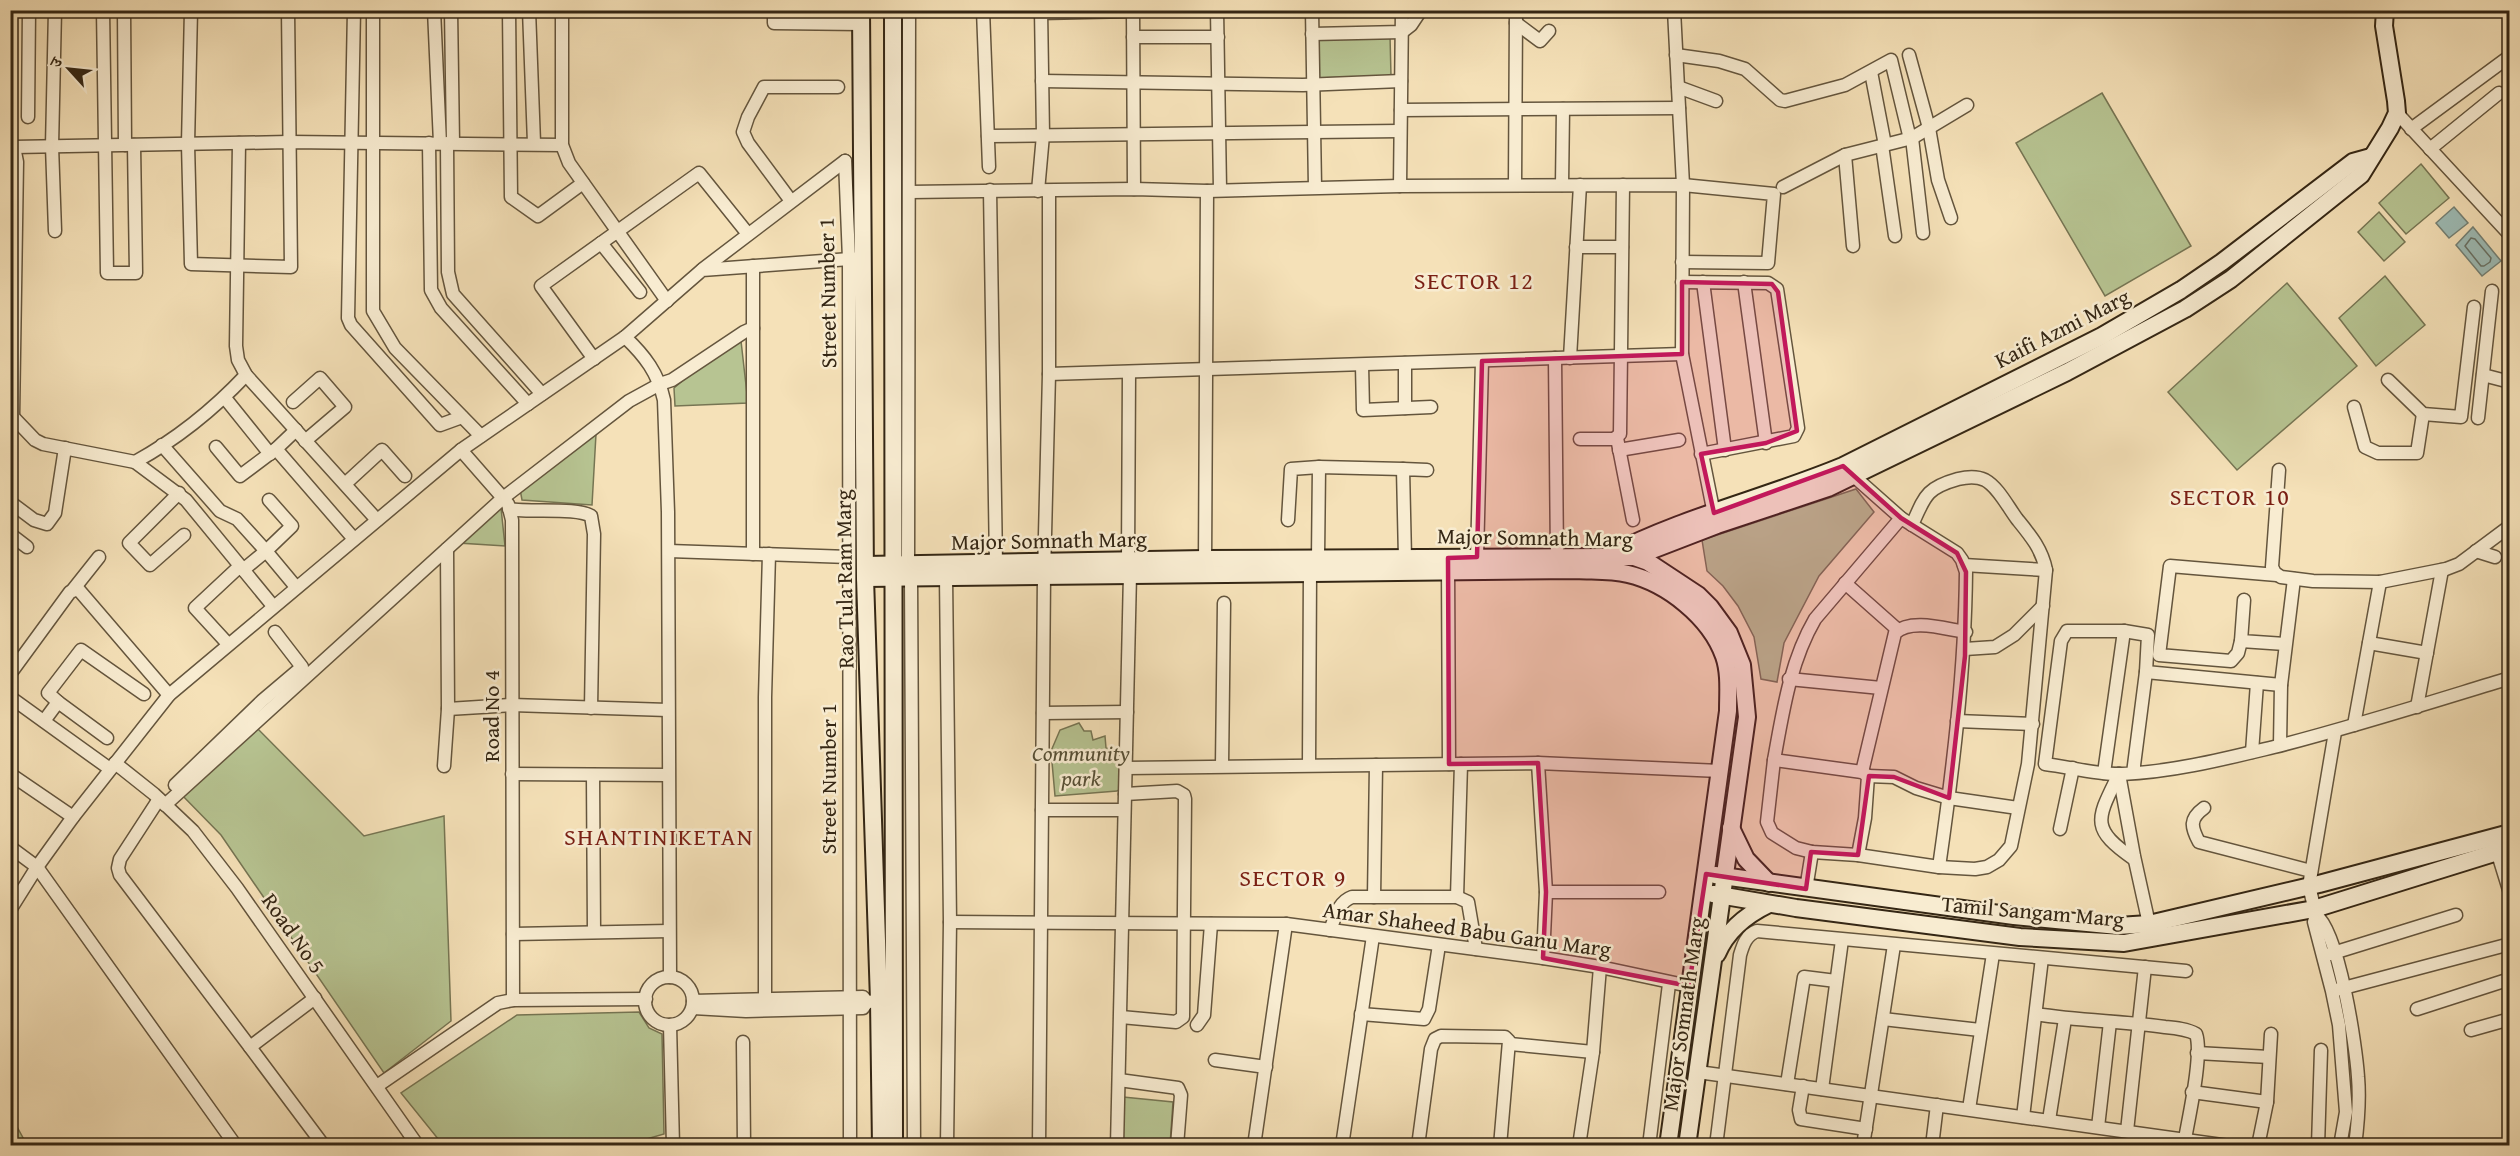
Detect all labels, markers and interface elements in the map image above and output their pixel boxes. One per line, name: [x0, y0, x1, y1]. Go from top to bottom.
north arrow: [39, 39, 99, 99]
text: उ: [43, 51, 69, 72]
street label: Street Number 1: [810, 217, 844, 369]
district label: SECTOR 12: [1414, 263, 1534, 298]
street label: Kaifi Azmi Marg: [1989, 280, 2135, 376]
district label: SECTOR 10: [2170, 479, 2290, 514]
street label: Rao Tula Ram Marg: [826, 489, 862, 669]
street label: Major Somnath Marg: [1437, 519, 1633, 555]
street label: Major Somnath Marg: [951, 522, 1147, 558]
street label: Road No 4: [475, 670, 507, 762]
street label: Street Number 1: [812, 704, 844, 854]
park label: Community park: [1032, 737, 1130, 794]
district label: SHANTINIKETAN: [564, 819, 754, 854]
district label: SECTOR 9: [1239, 860, 1347, 895]
street label: Road No 5: [255, 886, 333, 980]
street label: Tamil Sangam Marg: [1940, 887, 2126, 935]
street label: Amar Shaheed Babu Ganu Marg: [1321, 893, 1613, 965]
street label: Major Somnath Marg: [1654, 915, 1712, 1113]

